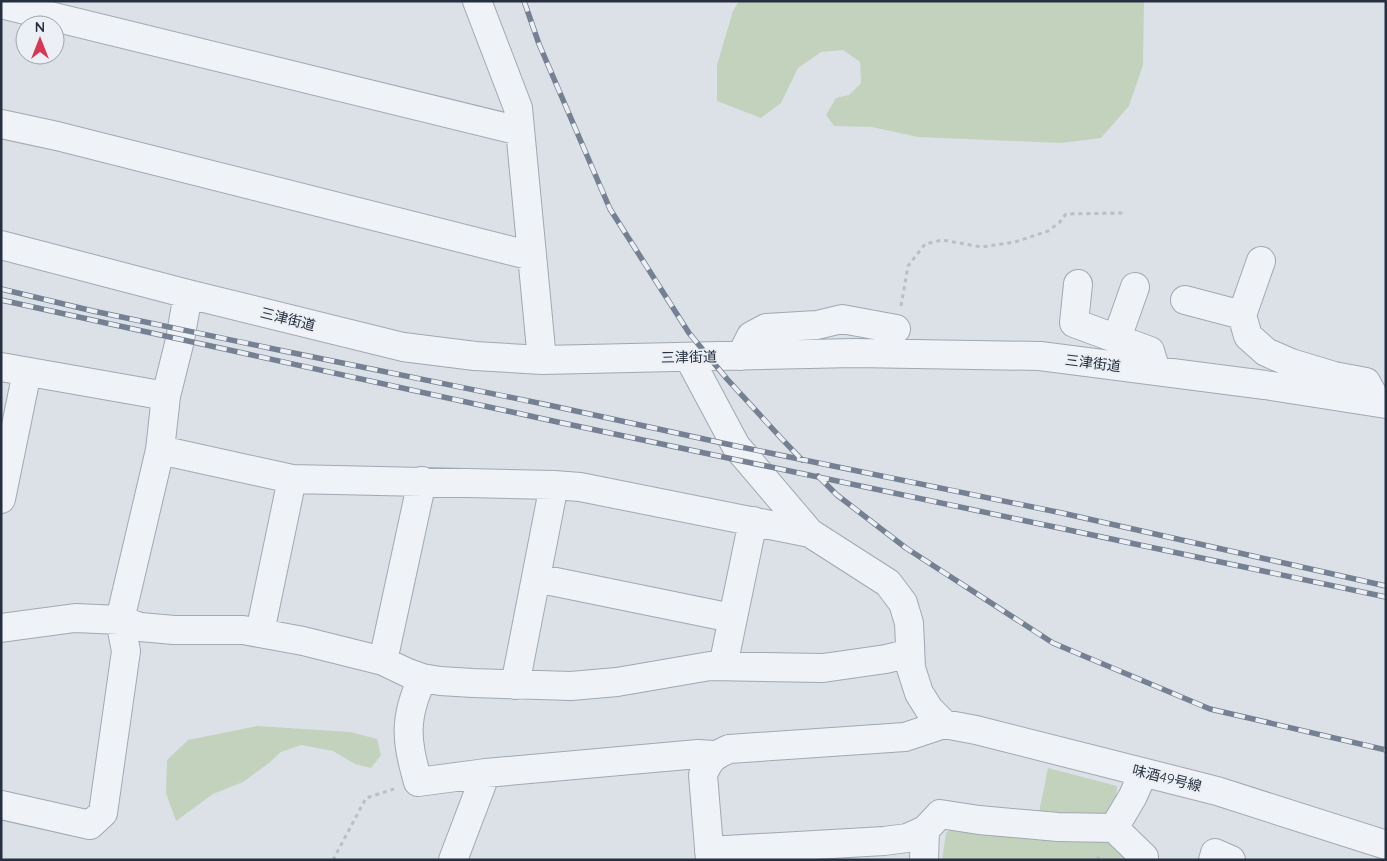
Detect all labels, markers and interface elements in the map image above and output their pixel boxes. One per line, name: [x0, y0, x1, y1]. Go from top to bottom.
north arrow: [15, 15, 65, 65]
text: N: [35, 18, 45, 36]
street label: 三津街道: [259, 303, 317, 335]
street label: 三津街道: [661, 348, 717, 366]
street label: 三津街道: [1064, 351, 1122, 375]
street label: 味酒49号線: [1130, 761, 1204, 795]

